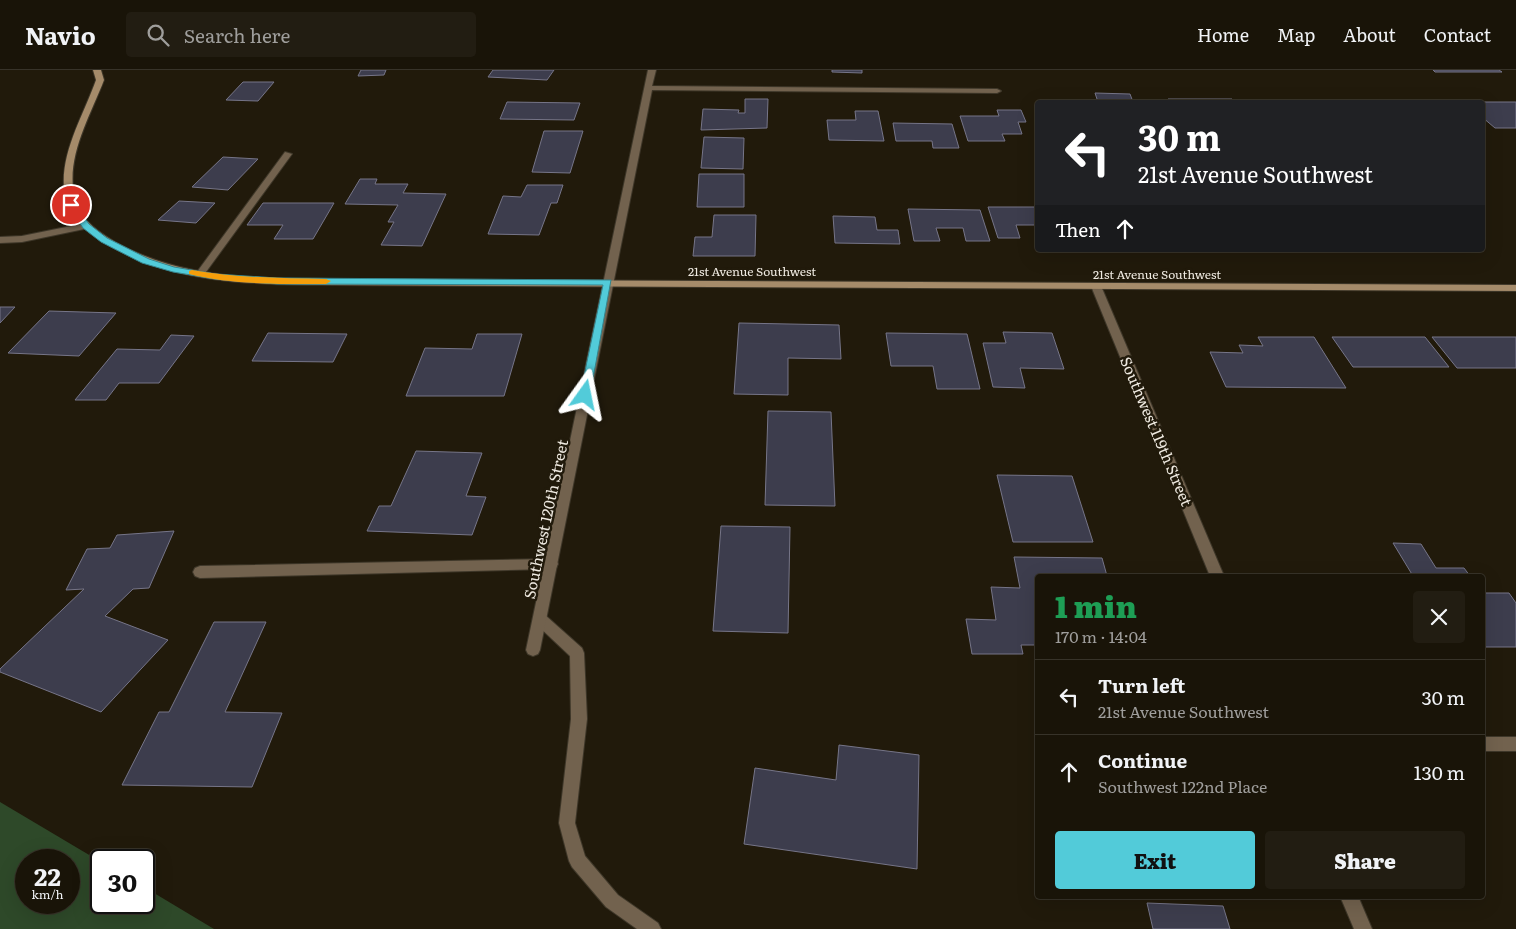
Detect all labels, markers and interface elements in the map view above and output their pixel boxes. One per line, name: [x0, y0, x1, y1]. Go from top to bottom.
search box: [126, 12, 476, 57]
text: Navio: [25, 17, 96, 52]
icon: search: [144, 21, 172, 49]
text: Search here: [184, 21, 290, 49]
text: Home: [1197, 21, 1249, 48]
text: Map: [1277, 21, 1315, 48]
text: About: [1343, 21, 1396, 48]
text: Contact: [1424, 21, 1491, 48]
text: 30 m: [1138, 110, 1221, 162]
icon: left: [1055, 120, 1120, 185]
text: 21st Avenue Southwest: [1138, 157, 1373, 190]
pin: [50, 184, 92, 226]
icon: arrive: [57, 191, 85, 219]
text: Then: [1055, 215, 1101, 243]
icon: ahead: [1111, 215, 1139, 243]
street label: 21st Avenue Southwest: [688, 262, 816, 280]
street label: 21st Avenue Southwest: [1093, 265, 1221, 283]
street label: Southwest 119th Street: [1115, 353, 1199, 509]
position arrow: [558, 368, 610, 420]
street label: Southwest 120th Street: [517, 437, 573, 601]
text: 1 min: [1055, 583, 1137, 627]
button: close: [1413, 591, 1465, 643]
text: 170 m · 14:04: [1055, 624, 1147, 648]
text: Turn left: [1098, 671, 1185, 699]
icon: left: [1055, 683, 1083, 711]
text: 30 m: [1421, 683, 1465, 711]
text: 21st Avenue Southwest: [1098, 699, 1269, 723]
text: Continue: [1098, 746, 1187, 774]
icon: ahead: [1055, 758, 1083, 786]
text: 130 m: [1414, 758, 1465, 786]
text: Southwest 122nd Place: [1098, 774, 1267, 798]
button: Exit: [1055, 831, 1255, 889]
button: Share: [1265, 831, 1465, 889]
speed limit sign: 30: [90, 849, 155, 914]
text: 22: [34, 857, 61, 894]
text: km/h: [32, 885, 63, 903]

